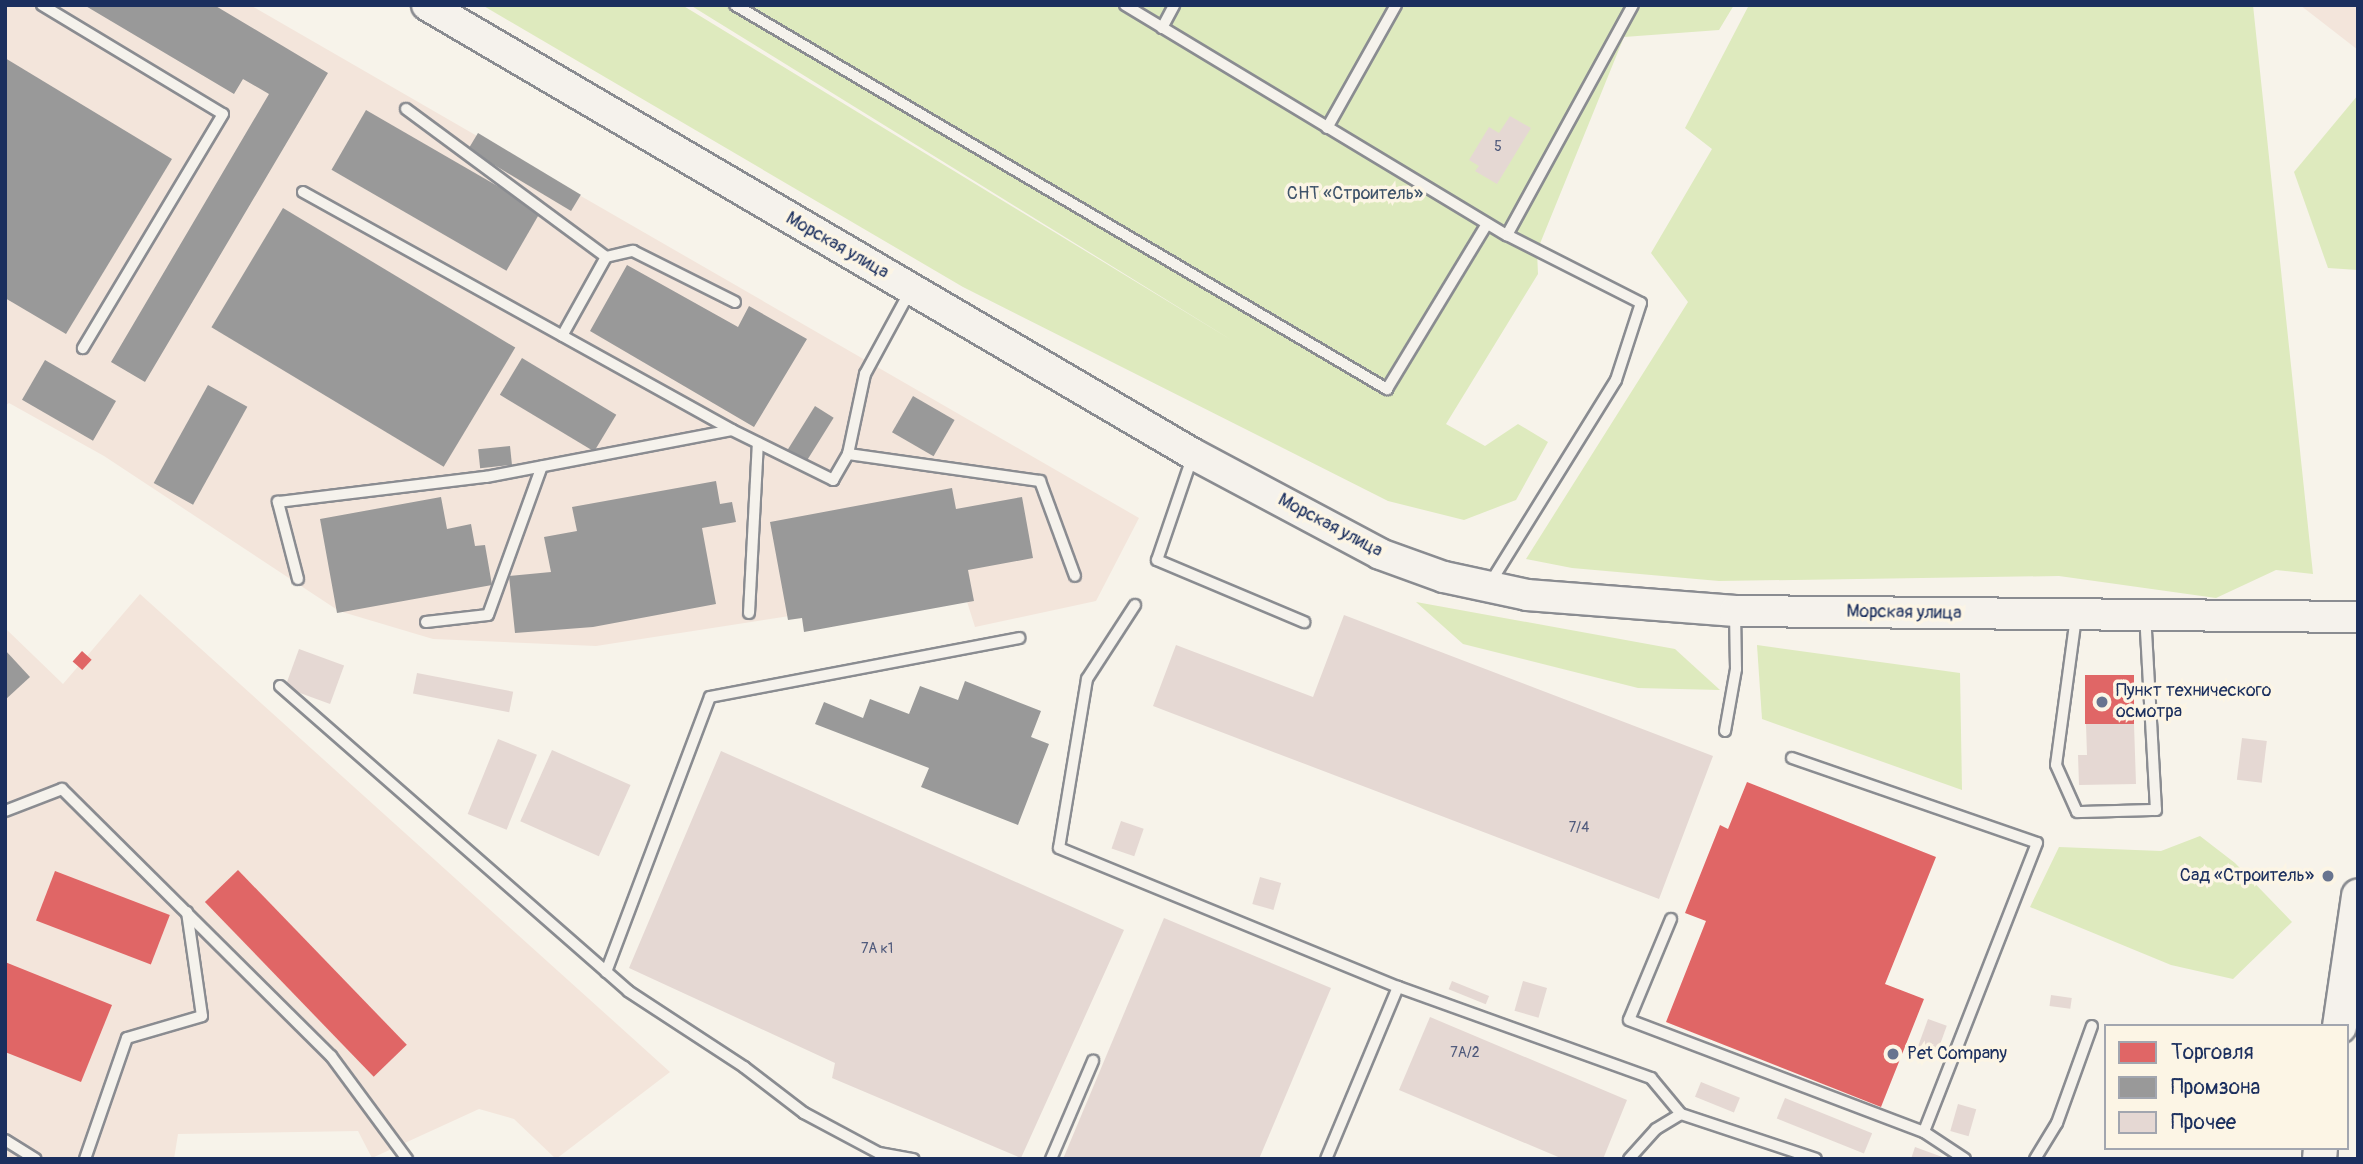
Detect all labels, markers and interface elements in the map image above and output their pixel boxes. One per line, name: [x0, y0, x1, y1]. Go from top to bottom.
house number: 5: [1494, 139, 1502, 155]
park label: СНТ «Строитель»: [1287, 183, 1423, 205]
street label: Морская улица: [782, 208, 892, 284]
street label: Морская улица: [1274, 489, 1386, 563]
street label: Морская улица: [1846, 601, 1962, 625]
place label: Пункт технического осмотра: [2116, 681, 2271, 724]
marker: Пункт технического осмотра: [2094, 694, 2110, 710]
house number: 7/4: [1569, 820, 1589, 836]
place label: Сад «Строитель»: [2180, 865, 2314, 887]
marker: Сад «Строитель»: [2320, 868, 2336, 884]
house number: 7А к1: [861, 941, 893, 957]
legend: [2104, 1024, 2349, 1150]
text: Торговля: [2171, 1039, 2254, 1066]
place label: Pet Company: [1907, 1043, 2007, 1065]
house number: 7А/2: [1450, 1045, 1480, 1061]
marker: Pet Company: [1885, 1046, 1901, 1062]
text: Промзона: [2171, 1074, 2260, 1101]
text: Прочее: [2171, 1109, 2236, 1136]

